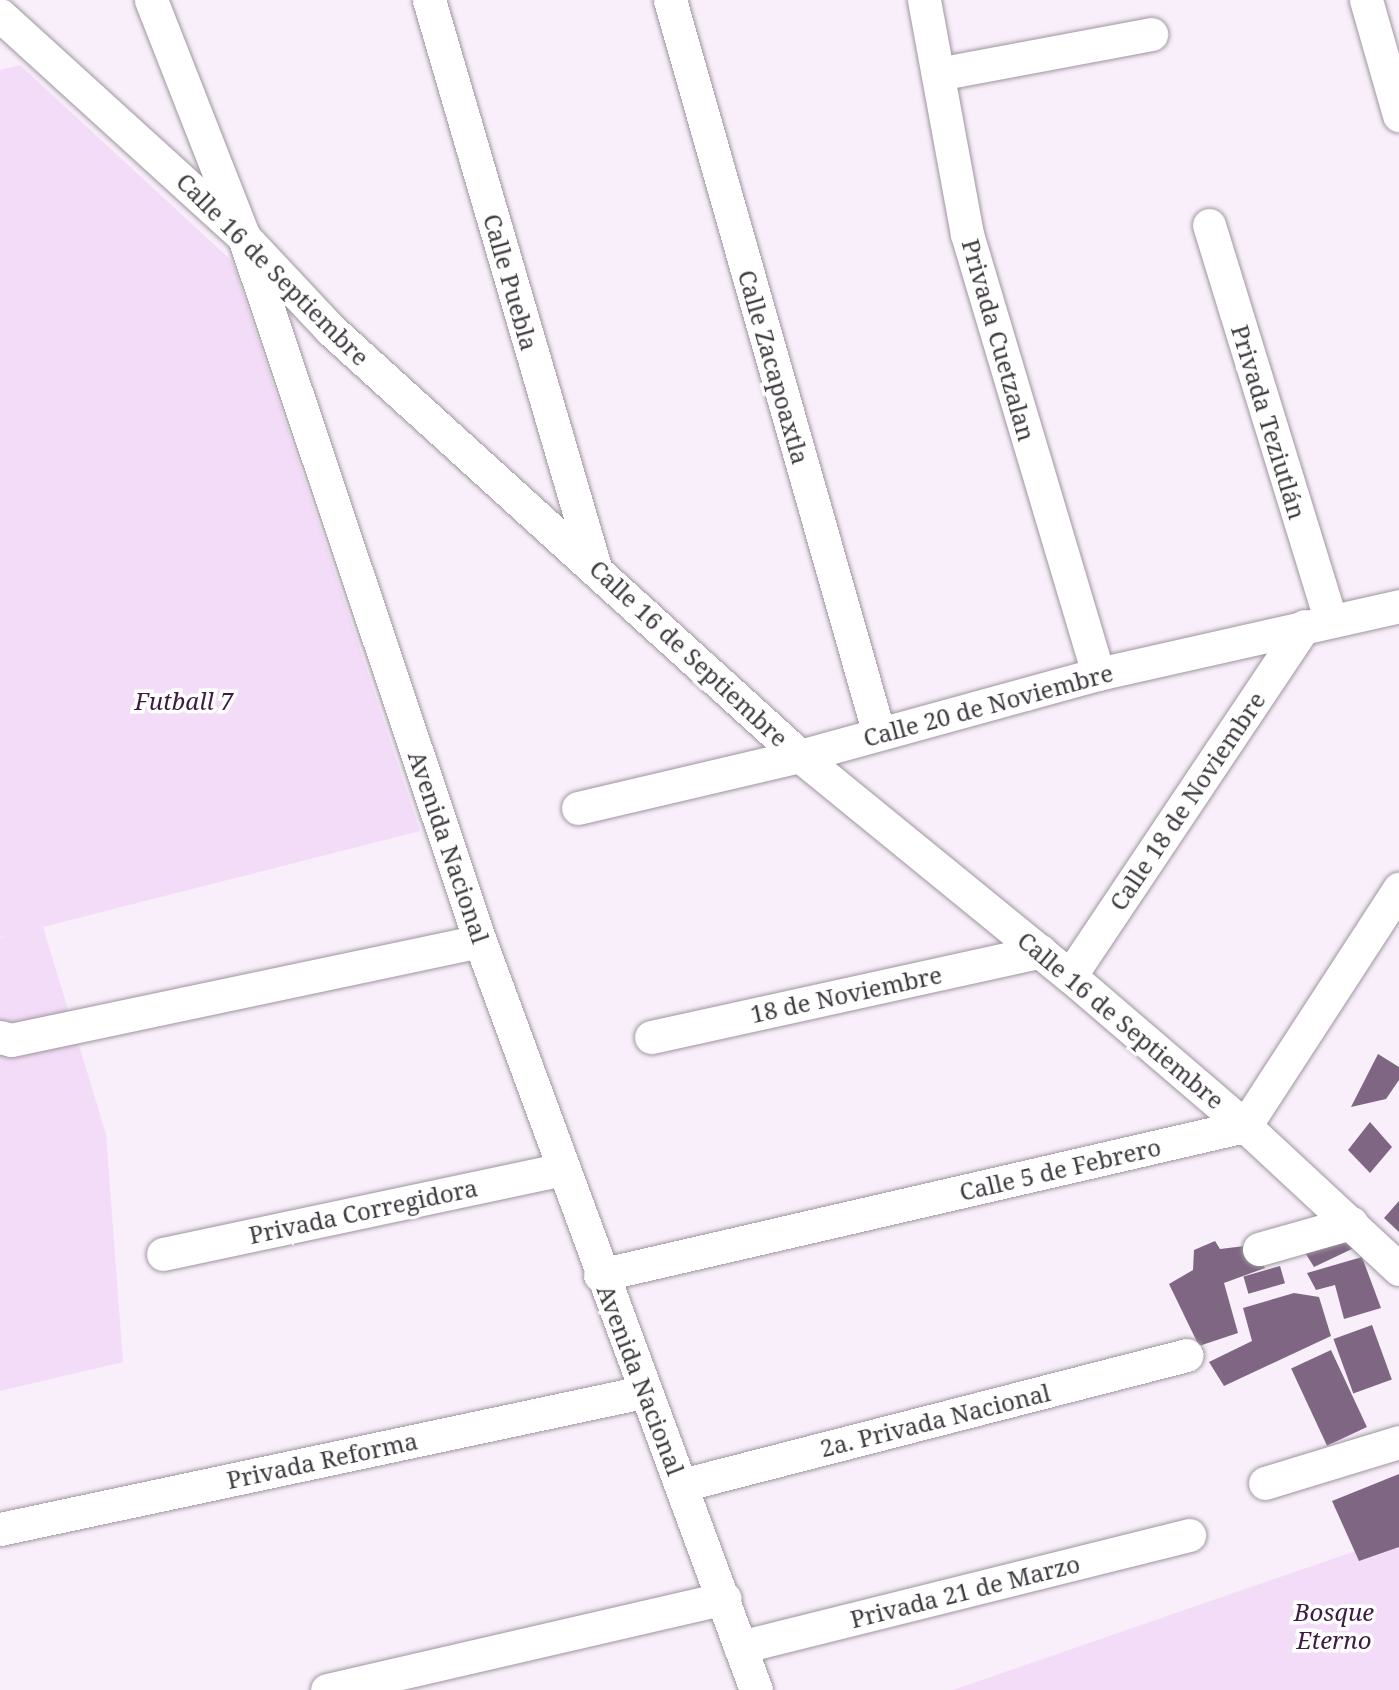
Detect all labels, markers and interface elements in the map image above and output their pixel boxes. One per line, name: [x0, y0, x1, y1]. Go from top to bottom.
street label: Calle 16 de Septiembre: [171, 167, 375, 371]
street label: Calle Puebla: [478, 211, 544, 353]
street label: Privada Cuetzalan: [956, 236, 1042, 444]
street label: Calle Zacapoaxtla: [733, 267, 815, 467]
street label: Privada Teziutlán: [1226, 321, 1312, 523]
street label: Calle 16 de Septiembre: [584, 554, 794, 752]
street label: Calle 20 de Noviembre: [860, 658, 1116, 752]
street label: Calle 18 de Noviembre: [1103, 686, 1271, 916]
park label: Futball 7: [135, 687, 233, 715]
street label: Avenida Nacional: [403, 747, 495, 947]
street label: Calle 16 de Septiembre: [1012, 925, 1230, 1115]
street label: 18 de Noviembre: [748, 960, 944, 1028]
street label: Calle 5 de Febrero: [957, 1132, 1163, 1206]
street label: Privada Corregidora: [246, 1173, 480, 1249]
street label: Avenida Nacional: [591, 1281, 691, 1479]
street label: 2a. Privada Nacional: [817, 1377, 1053, 1463]
street label: Privada Reforma: [224, 1426, 420, 1494]
street label: Privada 21 de Marzo: [847, 1549, 1083, 1633]
park label: Bosque Eterno: [1294, 1598, 1374, 1654]

